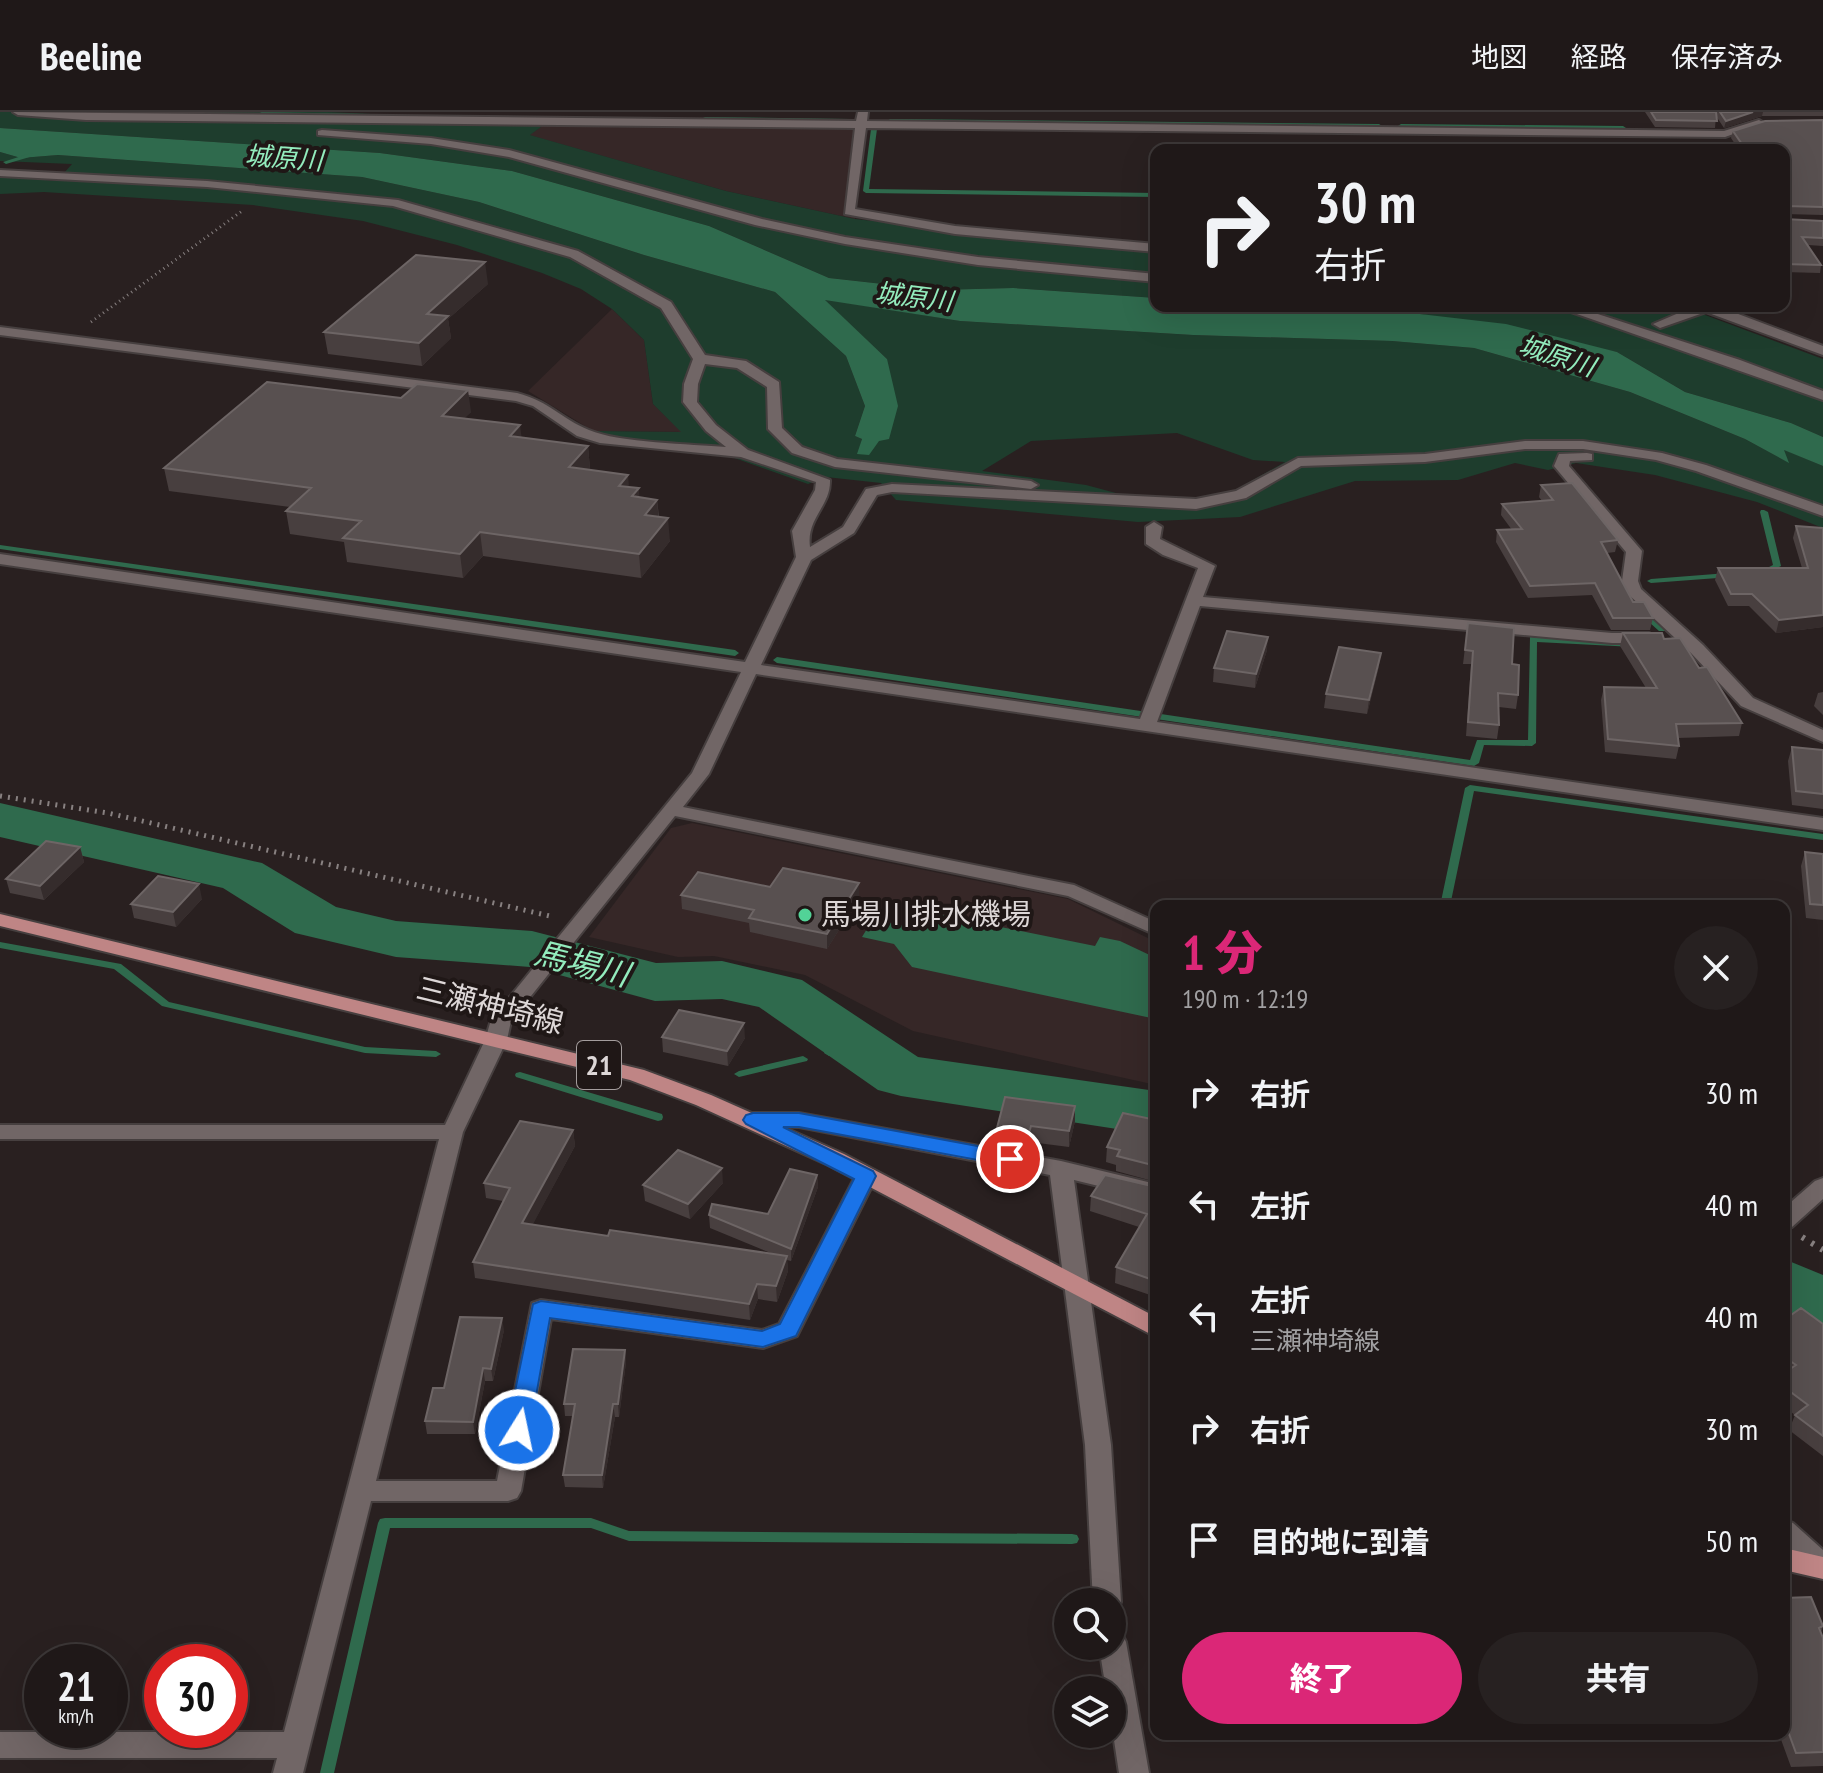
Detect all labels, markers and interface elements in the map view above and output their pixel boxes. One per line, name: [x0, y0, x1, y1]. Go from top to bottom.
text: Beeline: [40, 31, 142, 80]
text: 地図: [1471, 38, 1527, 75]
text: 経路: [1571, 38, 1627, 75]
text: 保存済み: [1671, 38, 1783, 75]
water label: 城原川: [244, 138, 327, 177]
text: 30 m: [1314, 166, 1416, 238]
icon: right: [1182, 176, 1286, 280]
text: 右折: [1314, 241, 1386, 288]
water label: 城原川: [873, 275, 958, 318]
water label: 城原川: [1515, 328, 1602, 384]
place label: 馬場川排水機場: [821, 894, 1031, 933]
marker: 馬場川排水機場: [796, 906, 814, 924]
text: 1 分: [1182, 921, 1263, 983]
button: close: [1674, 926, 1758, 1010]
water label: 馬場川: [531, 931, 637, 996]
street label: 三瀬神埼線: [413, 967, 568, 1042]
text: 190 m · 12:19: [1182, 982, 1308, 1015]
road number: 21: [577, 1041, 621, 1089]
icon: right: [1182, 1070, 1226, 1114]
text: 30 m: [1705, 1073, 1758, 1112]
text: 右折: [1250, 1074, 1310, 1113]
pin: [976, 1125, 1044, 1193]
icon: arrive: [988, 1137, 1032, 1181]
icon: left: [1182, 1182, 1226, 1226]
text: 40 m: [1705, 1185, 1758, 1224]
text: 左折: [1250, 1186, 1310, 1225]
text: 左折: [1250, 1280, 1310, 1319]
icon: left: [1182, 1294, 1226, 1338]
text: 40 m: [1705, 1297, 1758, 1336]
text: 三瀬神埼線: [1250, 1324, 1380, 1357]
position arrow: [477, 1388, 561, 1472]
icon: right: [1182, 1406, 1226, 1450]
text: 30 m: [1705, 1409, 1758, 1448]
text: 右折: [1250, 1410, 1310, 1449]
icon: arrive: [1182, 1518, 1226, 1562]
text: 50 m: [1705, 1521, 1758, 1560]
text: 目的地に到着: [1250, 1522, 1430, 1561]
map controls: [1054, 1588, 1126, 1748]
button: search: [1054, 1588, 1126, 1660]
button: 終了: [1182, 1632, 1462, 1724]
button: 共有: [1478, 1632, 1758, 1724]
speed limit sign: 30: [144, 1644, 248, 1748]
text: 21: [57, 1660, 95, 1712]
button: layers: [1054, 1676, 1126, 1748]
text: km/h: [58, 1703, 94, 1729]

